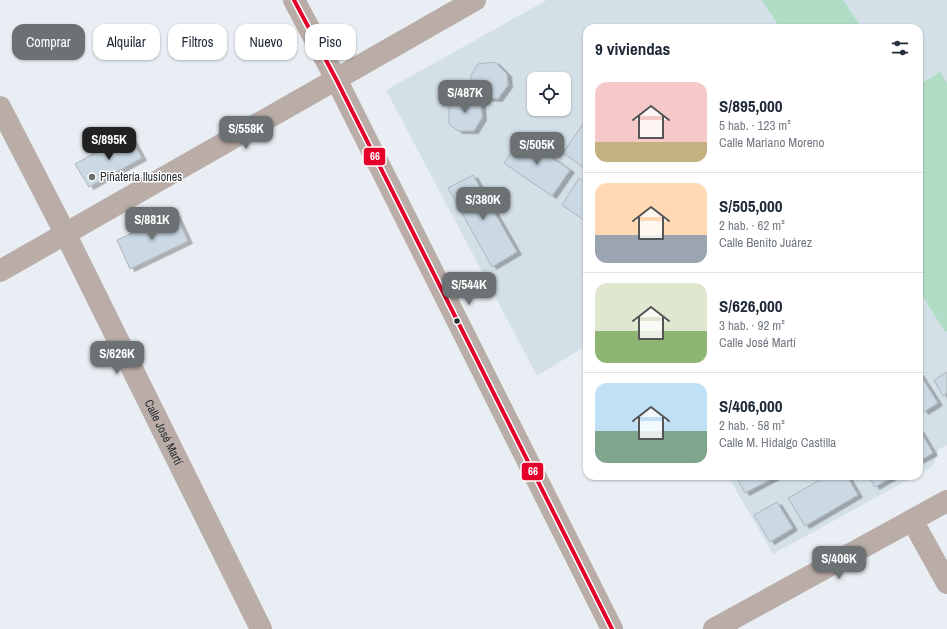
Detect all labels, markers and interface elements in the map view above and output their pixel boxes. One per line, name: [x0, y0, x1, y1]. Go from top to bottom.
chip: Comprar: [12, 24, 85, 60]
chip: Alquilar: [93, 24, 160, 60]
chip: Filtros: [168, 24, 227, 60]
chip: Nuevo: [235, 24, 297, 60]
chip: Piso: [305, 24, 356, 60]
text: 9 viviendas: [595, 37, 670, 60]
icon: filters: [889, 37, 911, 59]
map controls: [527, 72, 571, 116]
button: locate: [527, 72, 571, 116]
pin: S/487K: [432, 80, 498, 114]
text: S/487K: [447, 84, 483, 101]
text: S/895,000: [719, 94, 783, 117]
icon: home: [627, 98, 675, 146]
pin: S/558K: [213, 116, 279, 150]
text: 5 hab. · 123 m²: [719, 117, 791, 134]
text: S/558K: [228, 120, 264, 137]
pin: S/895K: [76, 127, 142, 161]
text: S/895K: [91, 131, 127, 148]
pin: S/505K: [504, 132, 570, 166]
text: Calle Mariano Moreno: [719, 134, 824, 151]
text: S/505K: [519, 136, 555, 153]
line badge: 66: [363, 147, 386, 166]
text: 66: [370, 149, 380, 163]
place label: Piñatería Ilusiones: [100, 169, 182, 185]
marker: Piñatería Ilusiones: [87, 172, 97, 182]
pin: S/380K: [450, 187, 516, 221]
text: S/380K: [465, 191, 501, 208]
text: S/505,000: [719, 194, 783, 217]
icon: home: [627, 199, 675, 247]
pin: S/881K: [119, 207, 185, 241]
text: S/881K: [134, 211, 170, 228]
text: 2 hab. · 62 m²: [719, 217, 785, 234]
text: Calle Benito Juárez: [719, 234, 812, 251]
pin: S/544K: [436, 272, 502, 306]
text: S/544K: [451, 276, 487, 293]
text: S/626,000: [719, 294, 783, 317]
icon: home: [627, 299, 675, 347]
unlabelled marker: [452, 316, 462, 326]
text: 3 hab. · 92 m²: [719, 317, 785, 334]
text: Calle José Martí: [719, 334, 796, 351]
pin: S/626K: [84, 341, 150, 375]
text: S/626K: [99, 345, 135, 362]
text: S/406,000: [719, 394, 783, 417]
street label: Calle José Martí: [141, 397, 187, 468]
icon: home: [627, 399, 675, 447]
text: 2 hab. · 58 m²: [719, 417, 785, 434]
text: Calle M. Hidalgo Castilla: [719, 434, 836, 451]
line badge: 66: [521, 462, 544, 481]
text: 66: [528, 464, 538, 478]
pin: S/406K: [806, 546, 872, 580]
text: S/406K: [821, 550, 857, 567]

